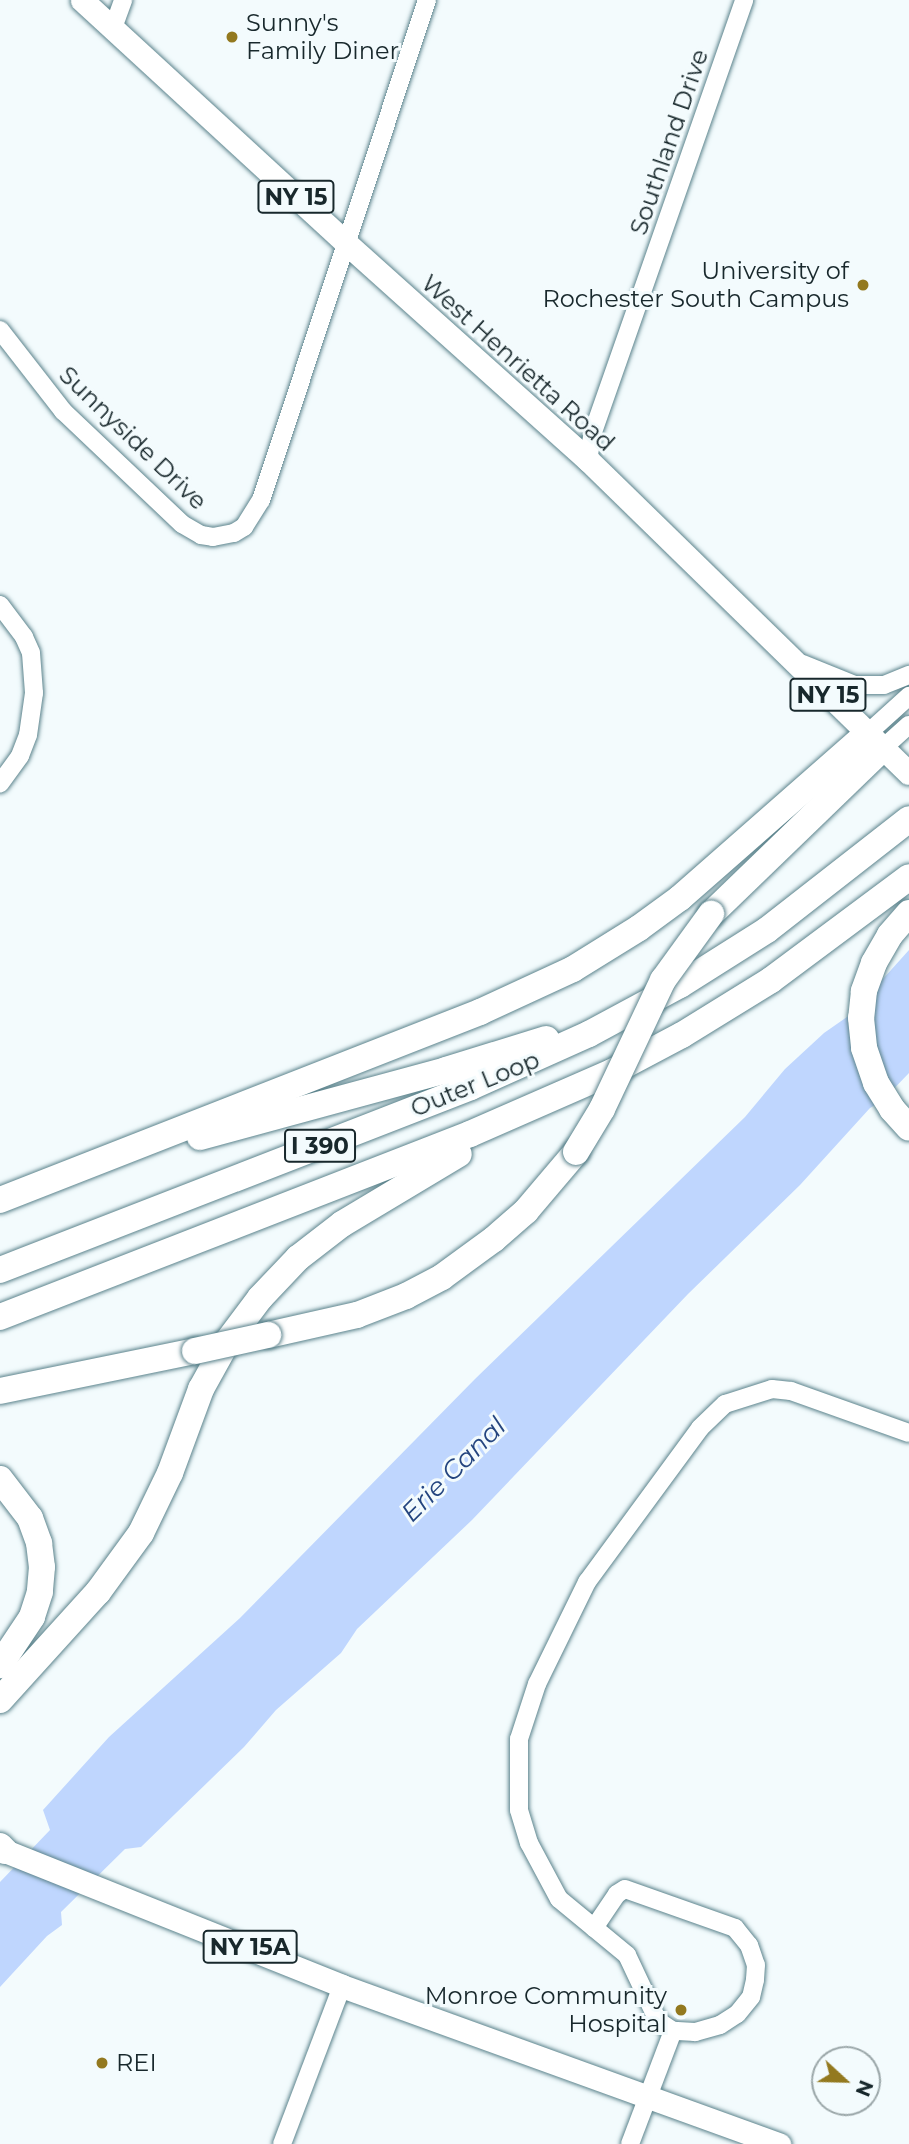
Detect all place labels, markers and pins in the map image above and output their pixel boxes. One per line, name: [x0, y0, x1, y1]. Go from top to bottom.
place label: Sunny's Family Diner: [246, 9, 399, 65]
marker: Sunny's Family Diner: [224, 29, 240, 45]
place label: University of Rochester South Campus: [542, 257, 849, 313]
marker: University of Rochester South Campus: [855, 277, 871, 293]
place label: Monroe Community Hospital: [425, 1982, 667, 2038]
marker: Monroe Community Hospital: [673, 2002, 689, 2018]
place label: REI: [116, 2049, 157, 2077]
marker: REI: [94, 2055, 110, 2071]

